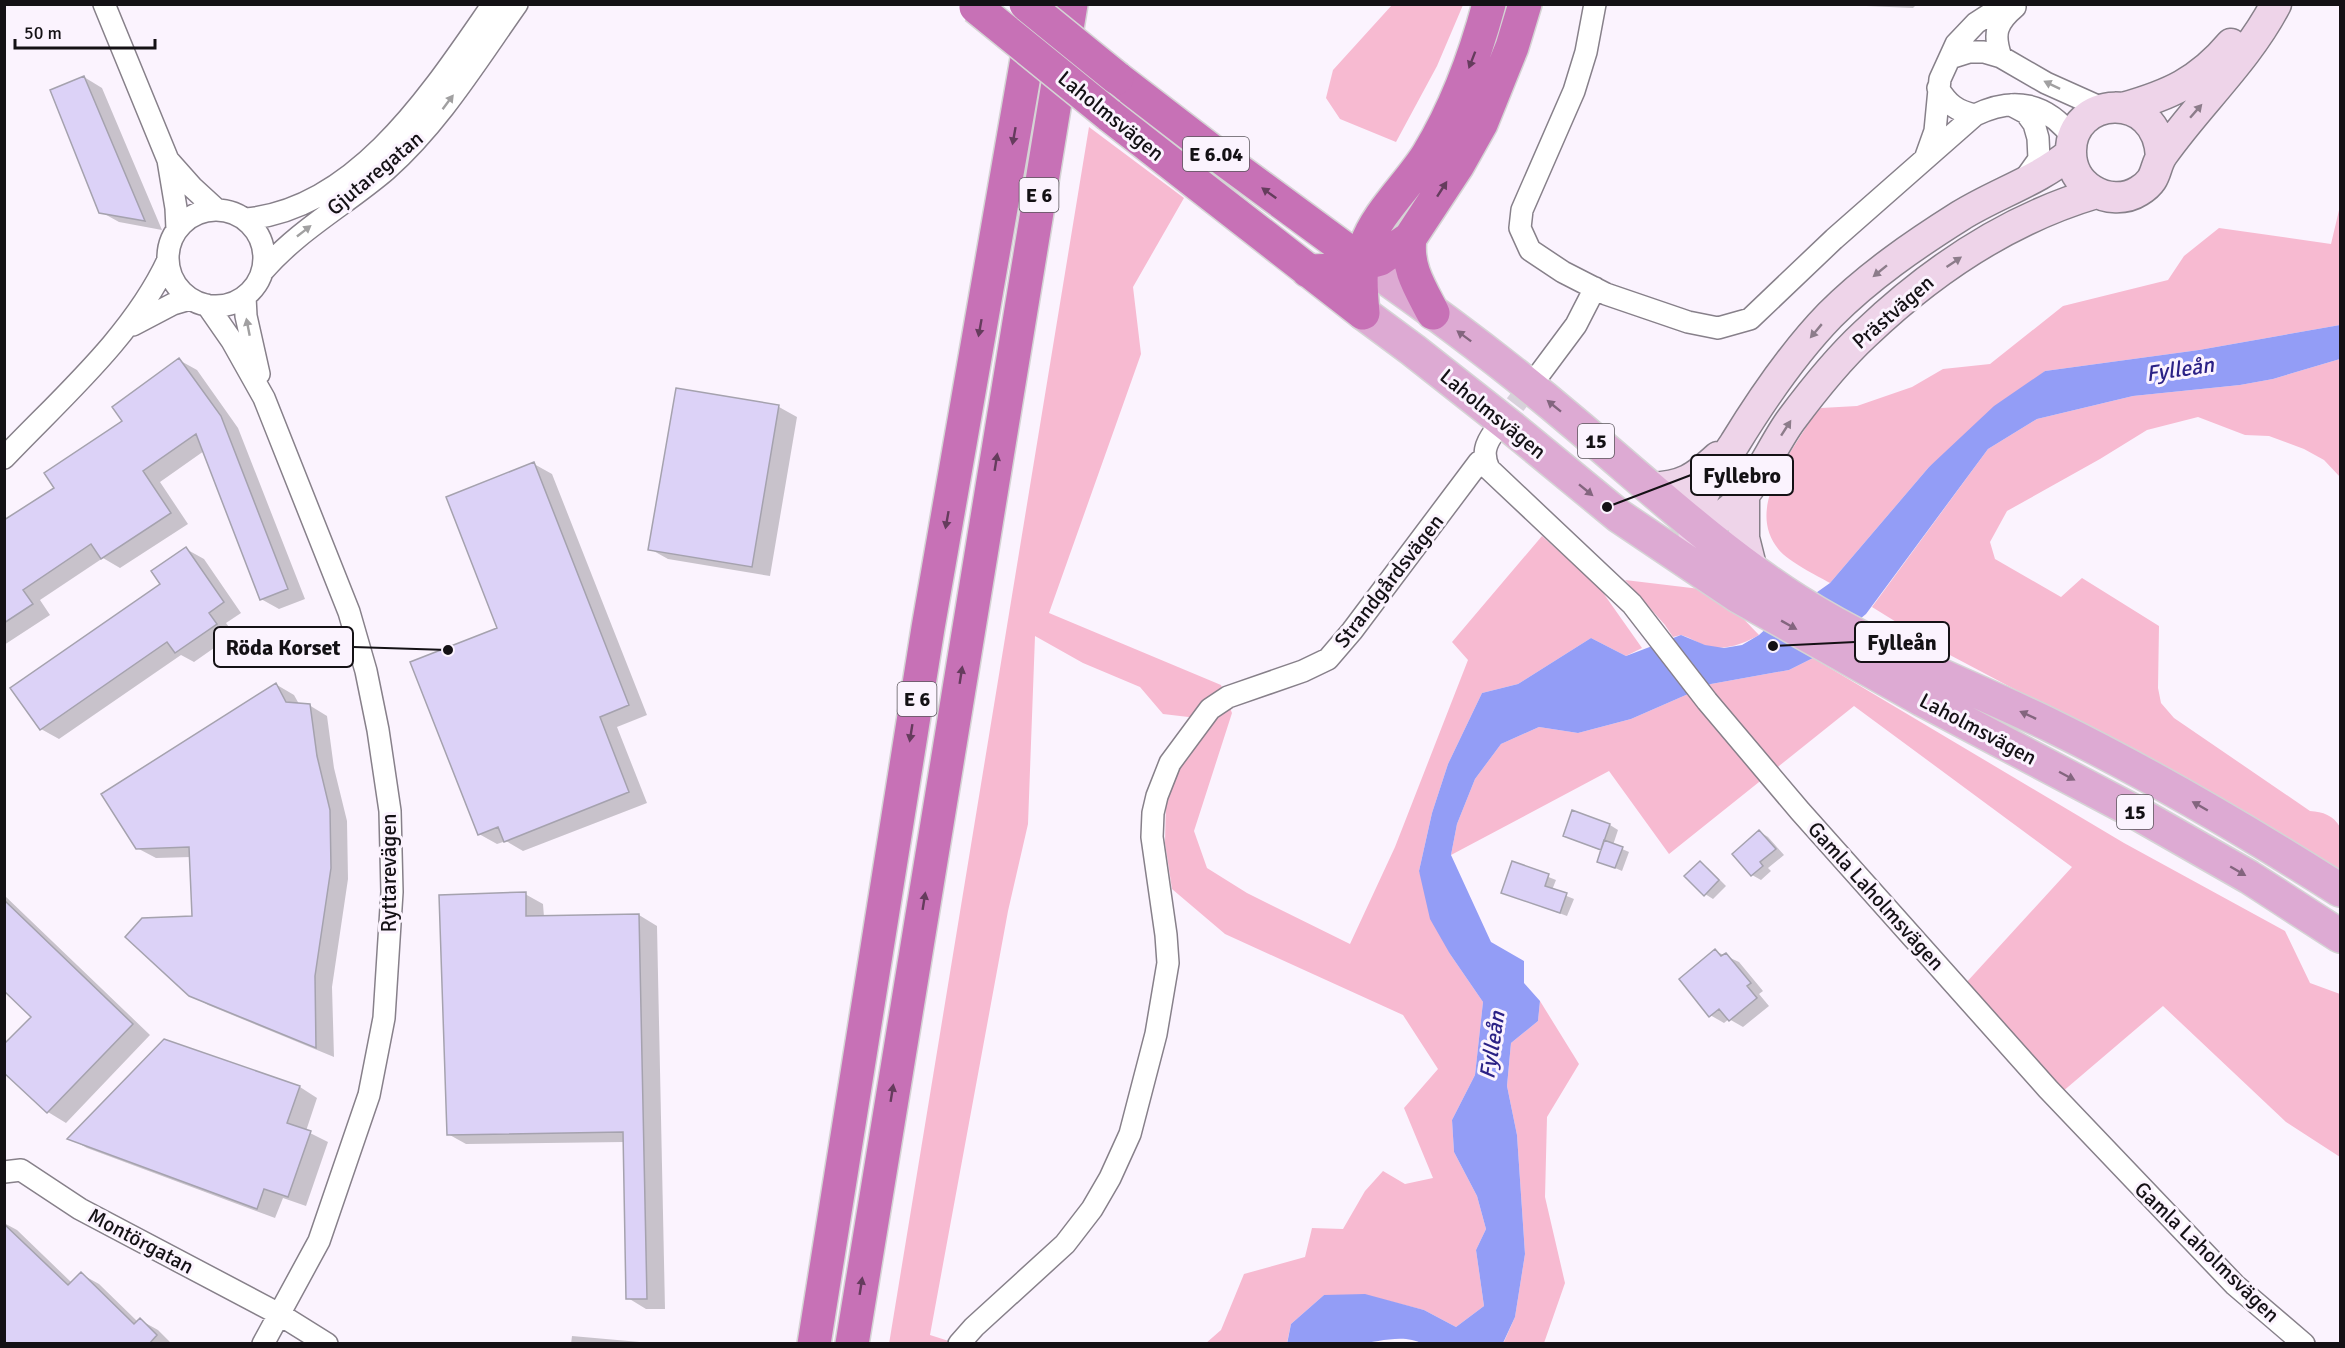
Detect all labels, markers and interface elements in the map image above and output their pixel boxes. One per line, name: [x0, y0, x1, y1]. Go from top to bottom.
scale bar: [15, 12, 154, 50]
text: 50 m: [24, 22, 62, 44]
one-way arrow: [1466, 52, 1476, 70]
street label: Laholmsvägen: [1053, 65, 1169, 167]
one-way arrow: [2043, 80, 2060, 89]
one-way arrow: [442, 94, 454, 109]
one-way arrow: [2190, 103, 2203, 119]
street label: Gjutaregatan: [322, 125, 428, 221]
one-way arrow: [1009, 127, 1018, 146]
road number: E 6.04: [1183, 137, 1249, 171]
road number: E 6: [1020, 178, 1058, 212]
one-way arrow: [1437, 181, 1448, 197]
one-way arrow: [1262, 187, 1278, 199]
one-way arrow: [297, 226, 312, 238]
one-way arrow: [1945, 256, 1961, 268]
one-way arrow: [1873, 264, 1888, 276]
street label: Prästvägen: [1847, 269, 1939, 355]
one-way arrow: [244, 317, 253, 336]
one-way arrow: [975, 319, 984, 338]
one-way arrow: [1810, 323, 1823, 339]
one-way arrow: [1457, 330, 1472, 342]
water label: Fylleån: [2144, 351, 2217, 387]
street label: Laholmsvägen: [1435, 363, 1551, 465]
one-way arrow: [1546, 400, 1562, 413]
one-way arrow: [1780, 420, 1792, 436]
road number: 15: [1578, 424, 1614, 458]
one-way arrow: [991, 452, 1000, 471]
callout: Fyllebro: [1691, 455, 1793, 495]
text: Fyllebro: [1703, 462, 1781, 489]
one-way arrow: [1579, 483, 1594, 496]
street label: Strandgårdsvägen: [1329, 509, 1449, 653]
one-way arrow: [942, 511, 951, 530]
one-way arrow: [1781, 619, 1797, 630]
callout: Fylleån: [1855, 622, 1949, 662]
callout: Röda Korset: [214, 627, 353, 667]
text: Fylleån: [1867, 629, 1937, 656]
text: Röda Korset: [225, 634, 341, 661]
one-way arrow: [957, 665, 966, 684]
road number: E 6: [898, 682, 936, 716]
street label: Laholmsvägen: [1915, 687, 2041, 771]
one-way arrow: [2019, 711, 2036, 720]
one-way arrow: [906, 724, 915, 743]
one-way arrow: [2058, 771, 2076, 781]
road number: 15: [2117, 795, 2153, 829]
one-way arrow: [2191, 801, 2208, 811]
street label: Ryttarevägen: [376, 814, 402, 932]
street label: Gamla Laholmsvägen: [1802, 816, 1950, 976]
one-way arrow: [2230, 866, 2247, 876]
one-way arrow: [920, 891, 929, 910]
water label: Fylleån: [1473, 1008, 1511, 1081]
one-way arrow: [888, 1084, 897, 1103]
street label: Gamla Laholmsvägen: [2129, 1176, 2285, 1328]
street label: Montörgatan: [84, 1202, 198, 1280]
one-way arrow: [856, 1276, 865, 1295]

